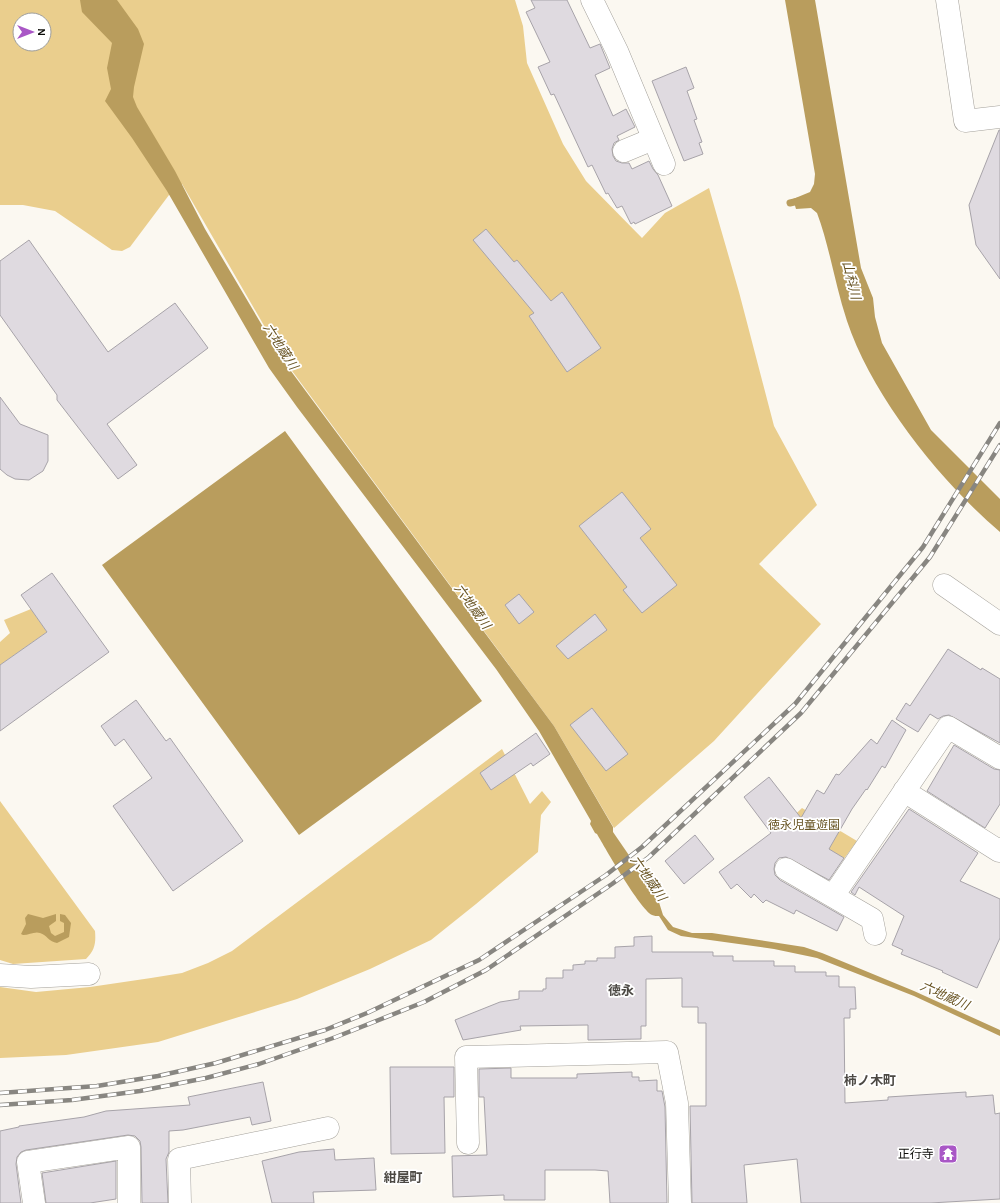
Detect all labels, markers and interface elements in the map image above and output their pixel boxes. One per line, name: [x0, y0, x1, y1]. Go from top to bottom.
north arrow: [12, 12, 52, 52]
text: N: [36, 28, 47, 36]
water label: 山科川: [840, 260, 863, 303]
water label: 六地蔵川: [260, 321, 301, 374]
water label: 六地蔵川: [451, 581, 494, 633]
park label: 徳永児童遊園: [768, 818, 840, 831]
water label: 六地蔵川: [628, 853, 670, 906]
water label: 六地蔵川: [918, 979, 973, 1014]
district label: 徳永: [608, 983, 634, 998]
district label: 柿ノ木町: [844, 1074, 896, 1088]
temple icon: 正行寺: [937, 1143, 959, 1165]
place label: 正行寺: [898, 1147, 934, 1160]
district label: 紺屋町: [383, 1170, 423, 1185]

